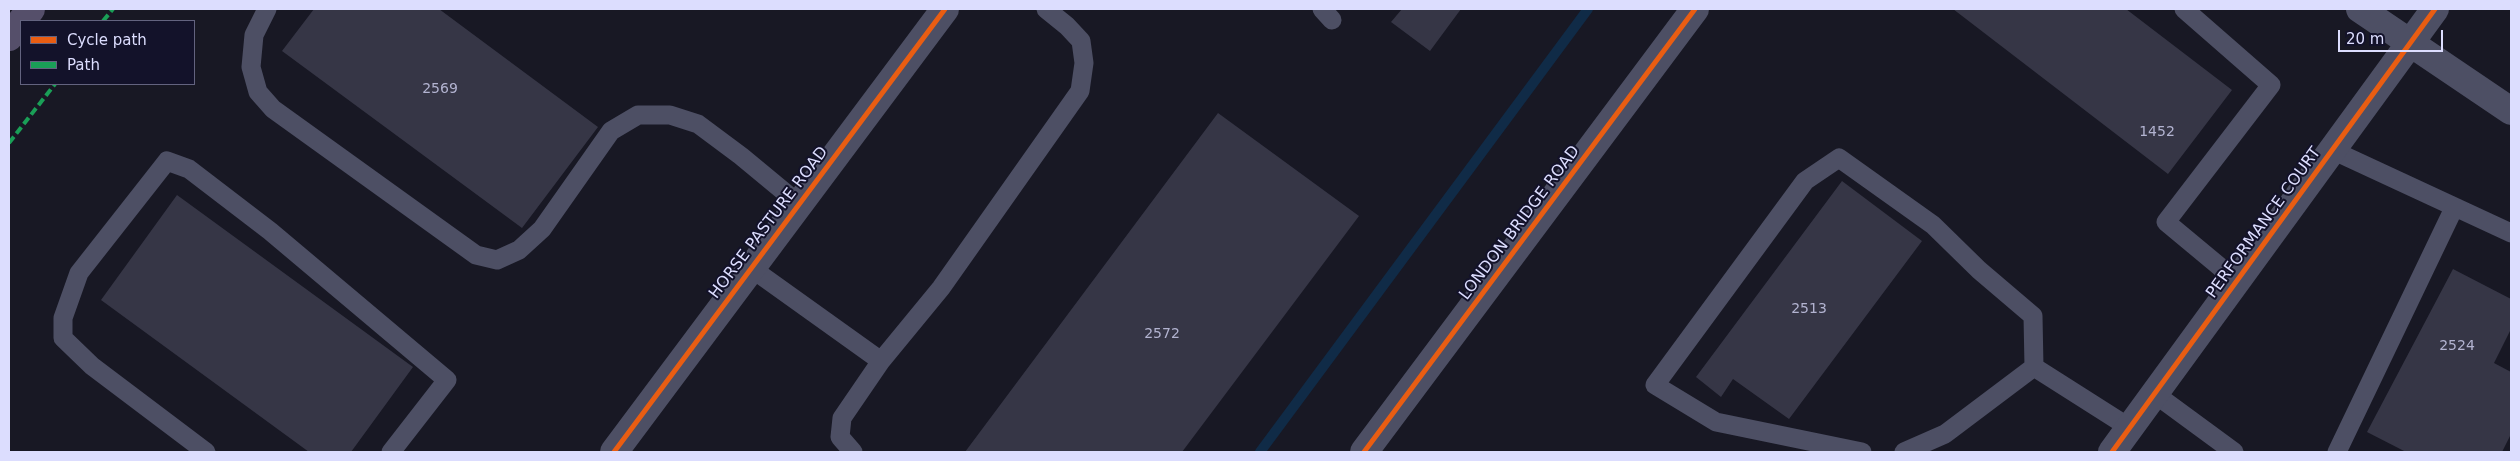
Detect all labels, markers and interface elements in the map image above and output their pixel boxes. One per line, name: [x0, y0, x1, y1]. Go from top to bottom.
legend: [20, 20, 195, 85]
scale bar: [2340, 20, 2445, 52]
text: 20 m: [2346, 30, 2384, 48]
text: Cycle path: [67, 31, 147, 49]
text: Path: [67, 56, 100, 74]
house number: 2569: [422, 81, 458, 97]
house number: 1452: [2139, 124, 2175, 140]
street label: LONDON BRIDGE ROAD: [1456, 142, 1584, 304]
street label: HORSE PASTURE ROAD: [706, 143, 832, 303]
street label: PERFORMANCE COURT: [2203, 144, 2325, 302]
house number: 2513: [1791, 301, 1827, 317]
house number: 2572: [1144, 326, 1180, 342]
house number: 2524: [2439, 338, 2475, 354]

